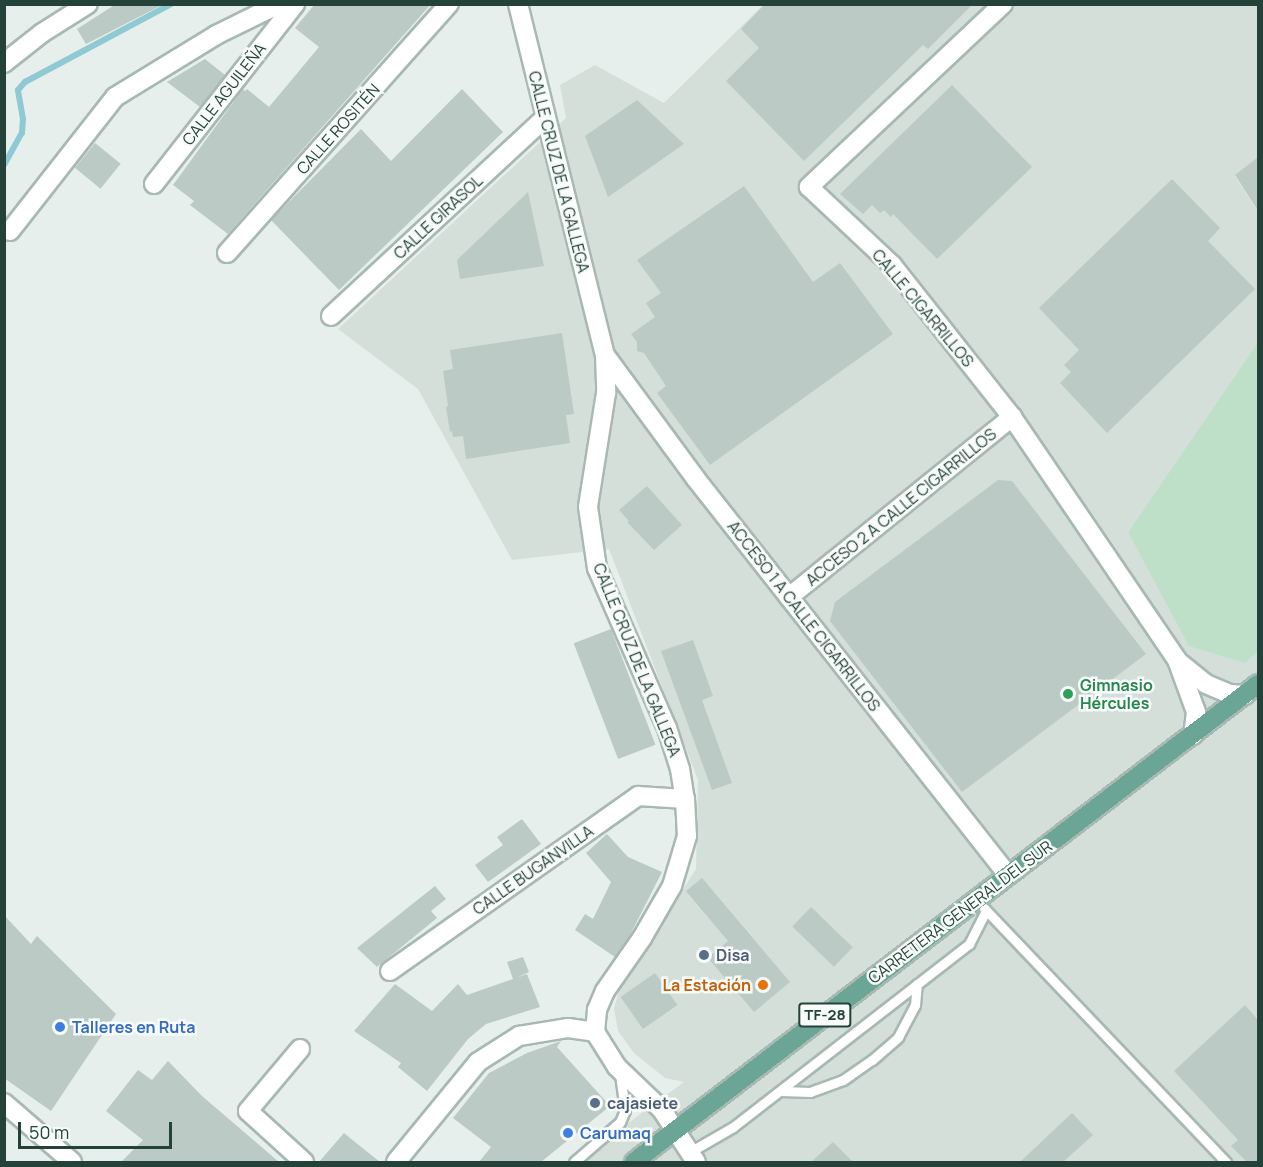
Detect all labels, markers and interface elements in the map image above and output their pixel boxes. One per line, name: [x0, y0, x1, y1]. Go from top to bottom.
street label: CALLE AGUILEÑA: [178, 39, 270, 149]
street label: CALLE CRUZ DE LA GALLEGA: [525, 69, 593, 275]
street label: CALLE ROSITÉN: [292, 80, 384, 178]
street label: CALLE GIRASOL: [390, 171, 486, 263]
street label: CALLE CIGARRILLOS: [868, 245, 978, 371]
street label: ACCESO 2 A CALLE CIGARRILLOS: [802, 424, 1000, 590]
street label: ACCESO 1 A CALLE CIGARRILLOS: [724, 517, 884, 715]
street label: CALLE CRUZ DE LA GALLEGA: [589, 560, 685, 760]
place label: Gimnasio Hércules: [1080, 675, 1153, 713]
marker: Gimnasio Hércules: [1061, 687, 1075, 701]
street label: CALLE BUGANVILLA: [469, 821, 597, 919]
street label: CARRETERA GENERAL DEL SUR: [864, 836, 1056, 988]
place label: Disa: [716, 945, 750, 965]
marker: Disa: [697, 948, 711, 962]
place label: La Estación: [663, 975, 751, 995]
marker: La Estación: [756, 978, 770, 992]
road number: TF-28: [798, 1003, 852, 1027]
place label: Talleres en Ruta: [72, 1017, 195, 1037]
marker: Talleres en Ruta: [53, 1020, 67, 1034]
place label: cajasiete: [607, 1093, 678, 1113]
marker: cajasiete: [588, 1096, 602, 1110]
scale bar: [21, 1110, 176, 1148]
text: 50 m: [29, 1120, 69, 1144]
place label: Carumaq: [580, 1123, 651, 1143]
marker: Carumaq: [561, 1126, 575, 1140]

